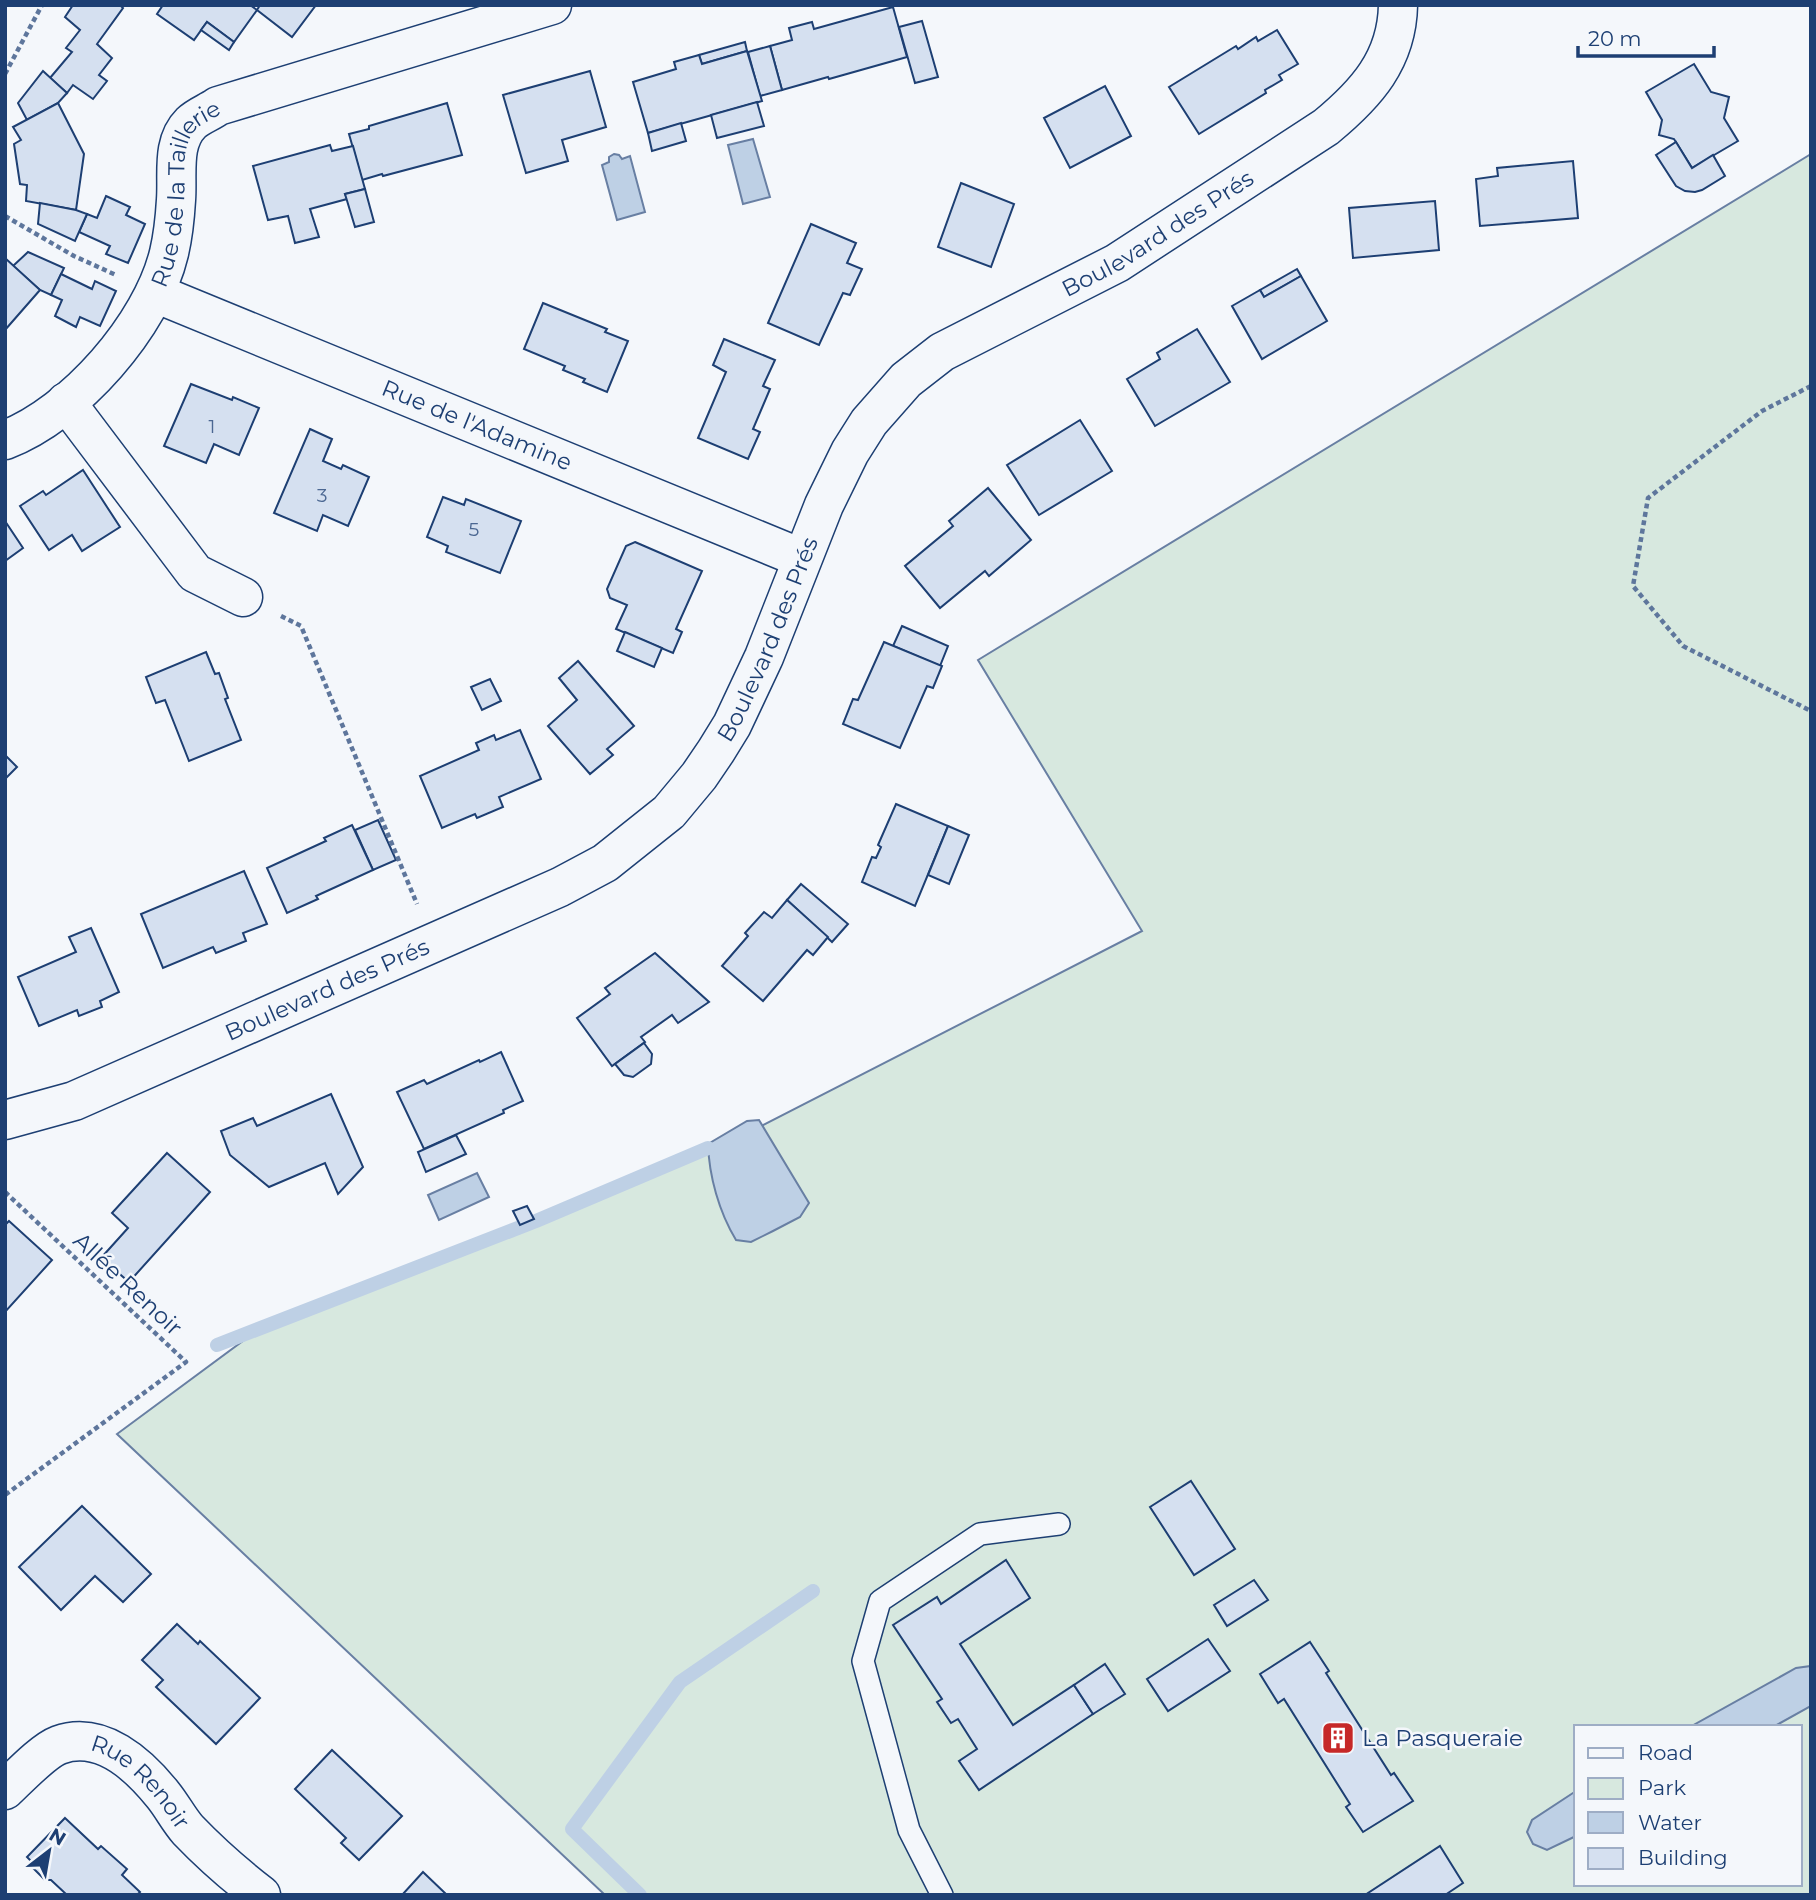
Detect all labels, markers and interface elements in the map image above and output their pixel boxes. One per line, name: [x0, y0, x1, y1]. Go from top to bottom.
scale bar: [1578, 14, 1714, 58]
text: 20 m: [1588, 26, 1642, 51]
street label: Rue de la Taillerie: [145, 94, 225, 291]
street label: Boulevard des Prés: [1057, 164, 1259, 303]
street label: Rue de l'Adamine: [378, 374, 576, 477]
house number: 1: [209, 415, 215, 438]
house number: 3: [317, 484, 327, 507]
house number: 5: [469, 518, 480, 541]
street label: Boulevard des Prés: [711, 533, 824, 747]
street label: Boulevard des Prés: [221, 932, 433, 1047]
street label: Allée Renoir: [68, 1227, 188, 1341]
building icon: La Pasqueraie: [1319, 1719, 1357, 1757]
place label: La Pasqueraie: [1362, 1724, 1523, 1752]
legend: [1574, 1725, 1802, 1886]
street label: Rue Renoir: [88, 1729, 196, 1834]
text: Road: [1638, 1740, 1693, 1765]
text: Park: [1638, 1775, 1686, 1800]
text: Water: [1638, 1810, 1702, 1835]
north arrow: [14, 1816, 84, 1886]
text: N: [45, 1823, 70, 1851]
text: Building: [1638, 1845, 1728, 1870]

